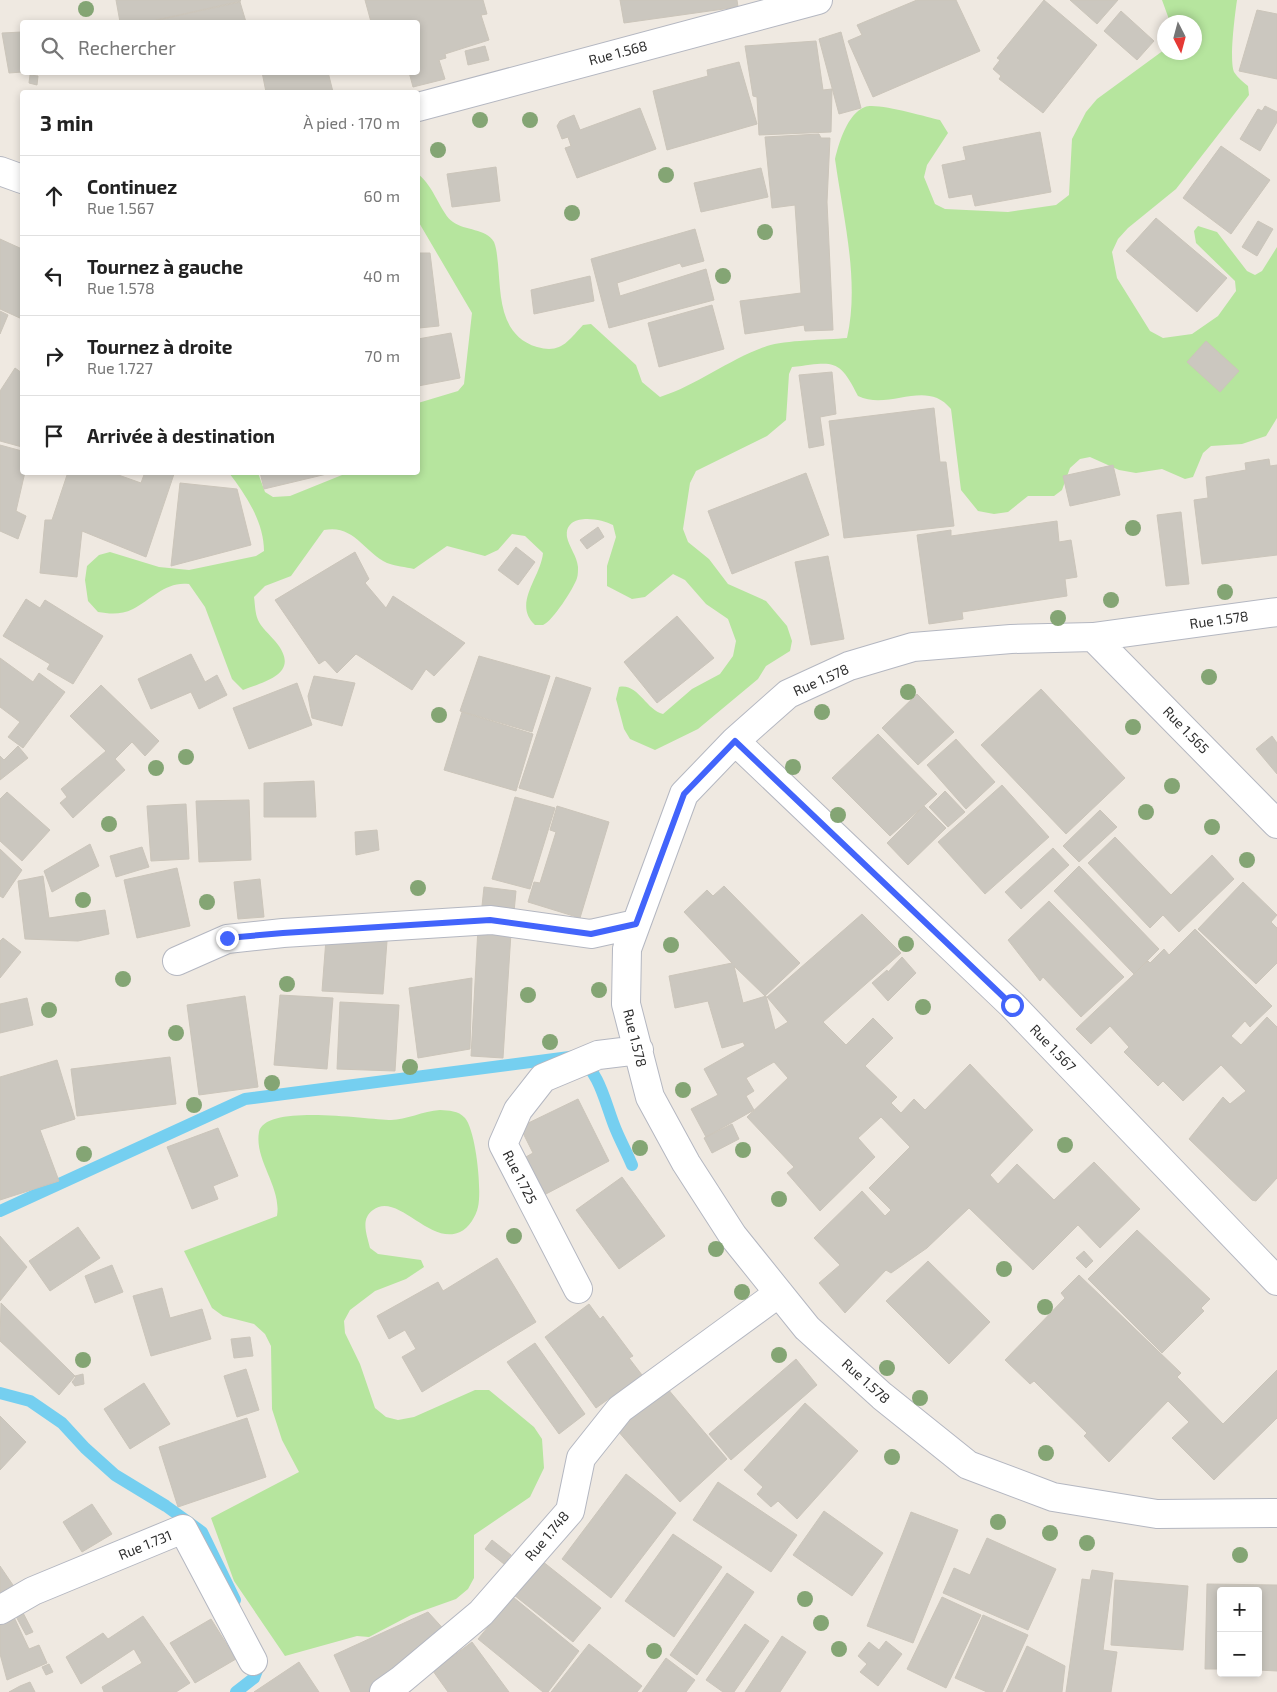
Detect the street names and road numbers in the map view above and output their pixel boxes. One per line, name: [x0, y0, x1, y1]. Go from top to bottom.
street label: Rue 1.568: [587, 37, 649, 69]
street label: Rue 1.578: [1188, 607, 1249, 632]
street label: Rue 1.578: [790, 660, 851, 699]
street label: Rue 1.565: [1160, 702, 1213, 757]
street label: Rue 1.578: [620, 1007, 651, 1069]
street label: Rue 1.567: [1027, 1021, 1080, 1075]
street label: Rue 1.725: [500, 1147, 541, 1207]
street label: Rue 1.578: [839, 1354, 894, 1407]
street label: Rue 1.748: [521, 1507, 572, 1564]
street label: Rue 1.731: [116, 1526, 174, 1563]

